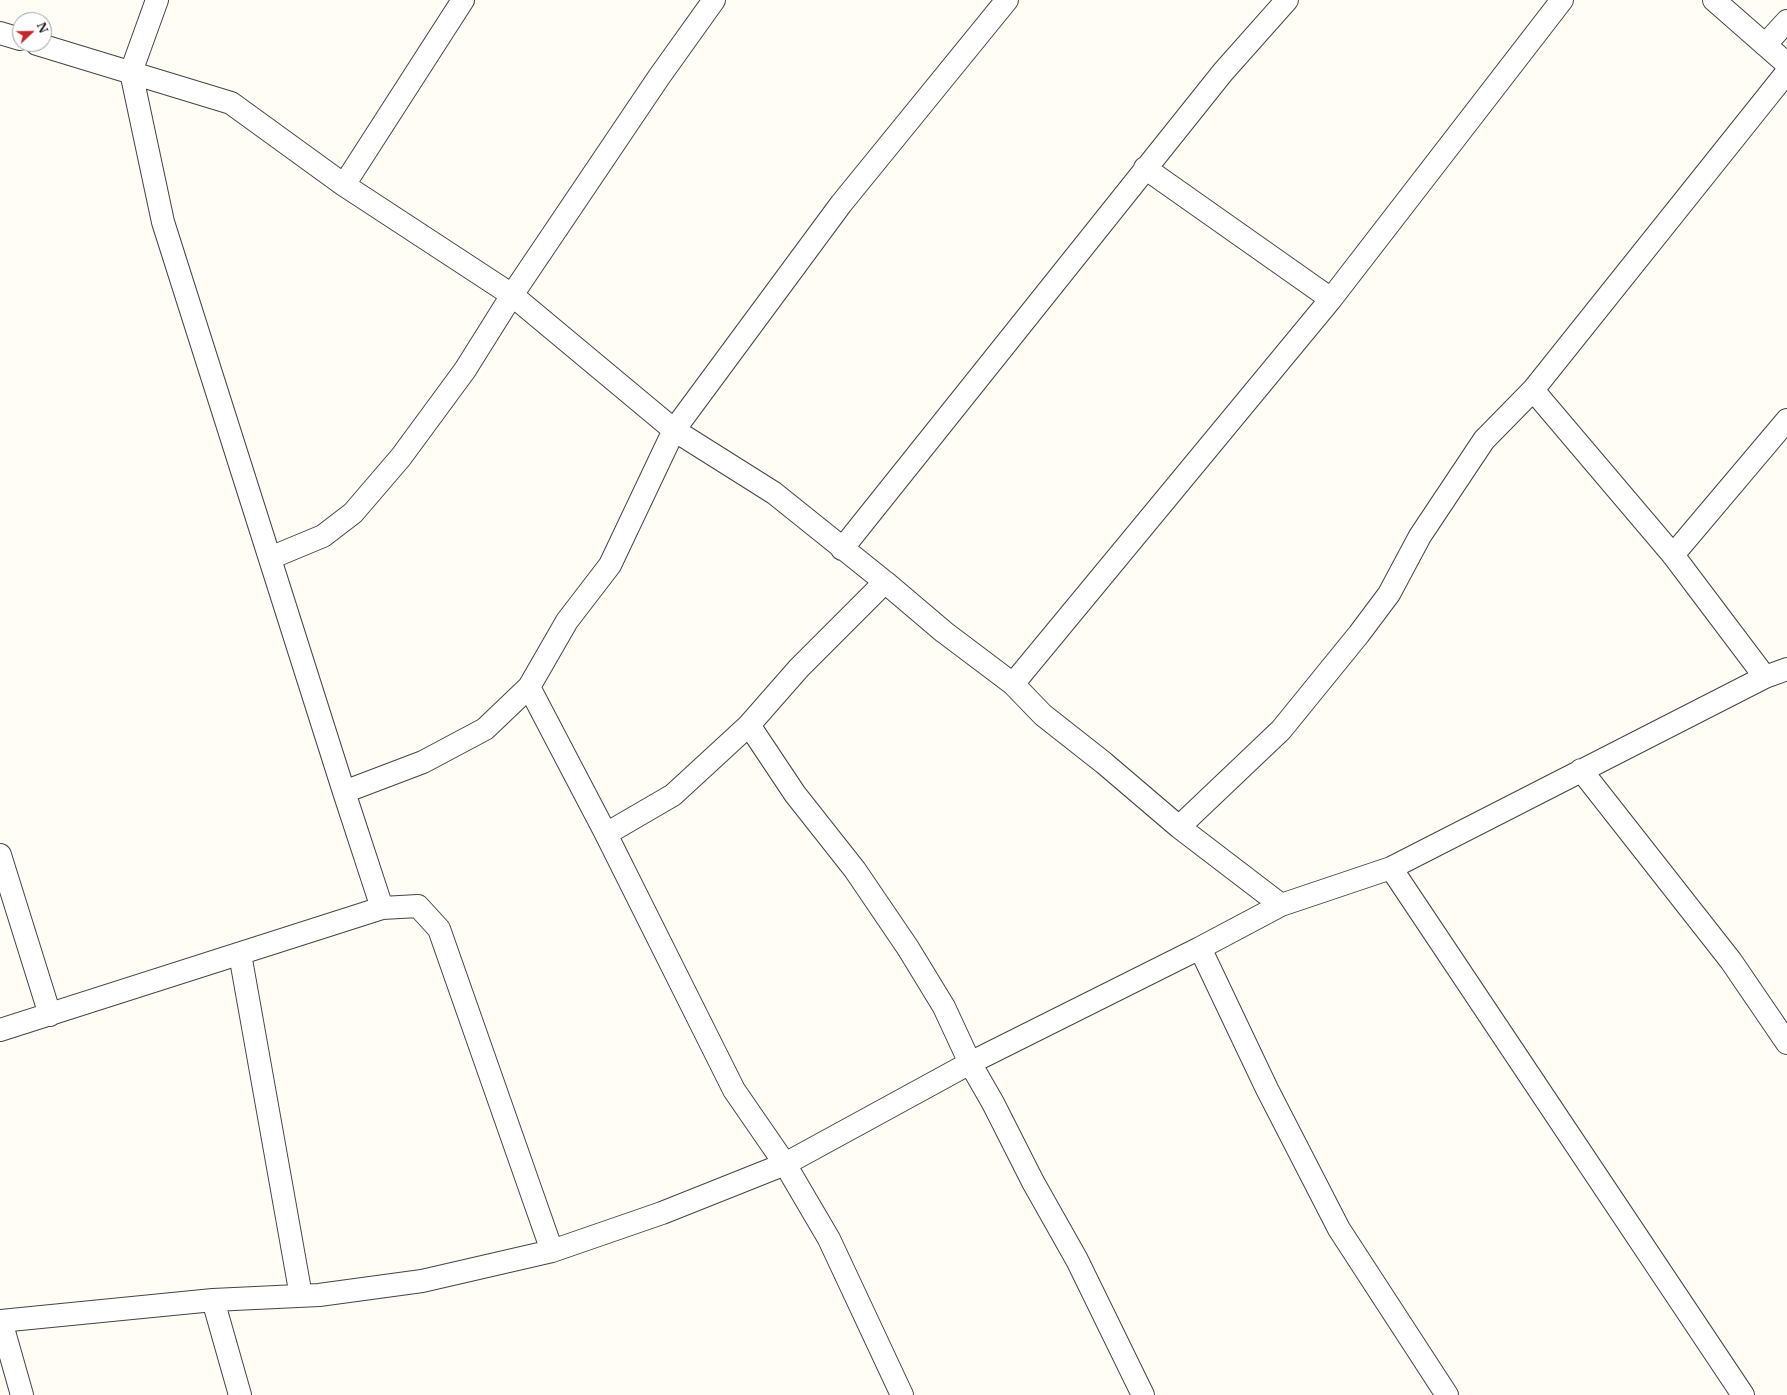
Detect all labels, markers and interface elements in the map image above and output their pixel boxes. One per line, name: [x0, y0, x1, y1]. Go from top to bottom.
north arrow: [12, 12, 52, 52]
text: N: [34, 20, 51, 35]

